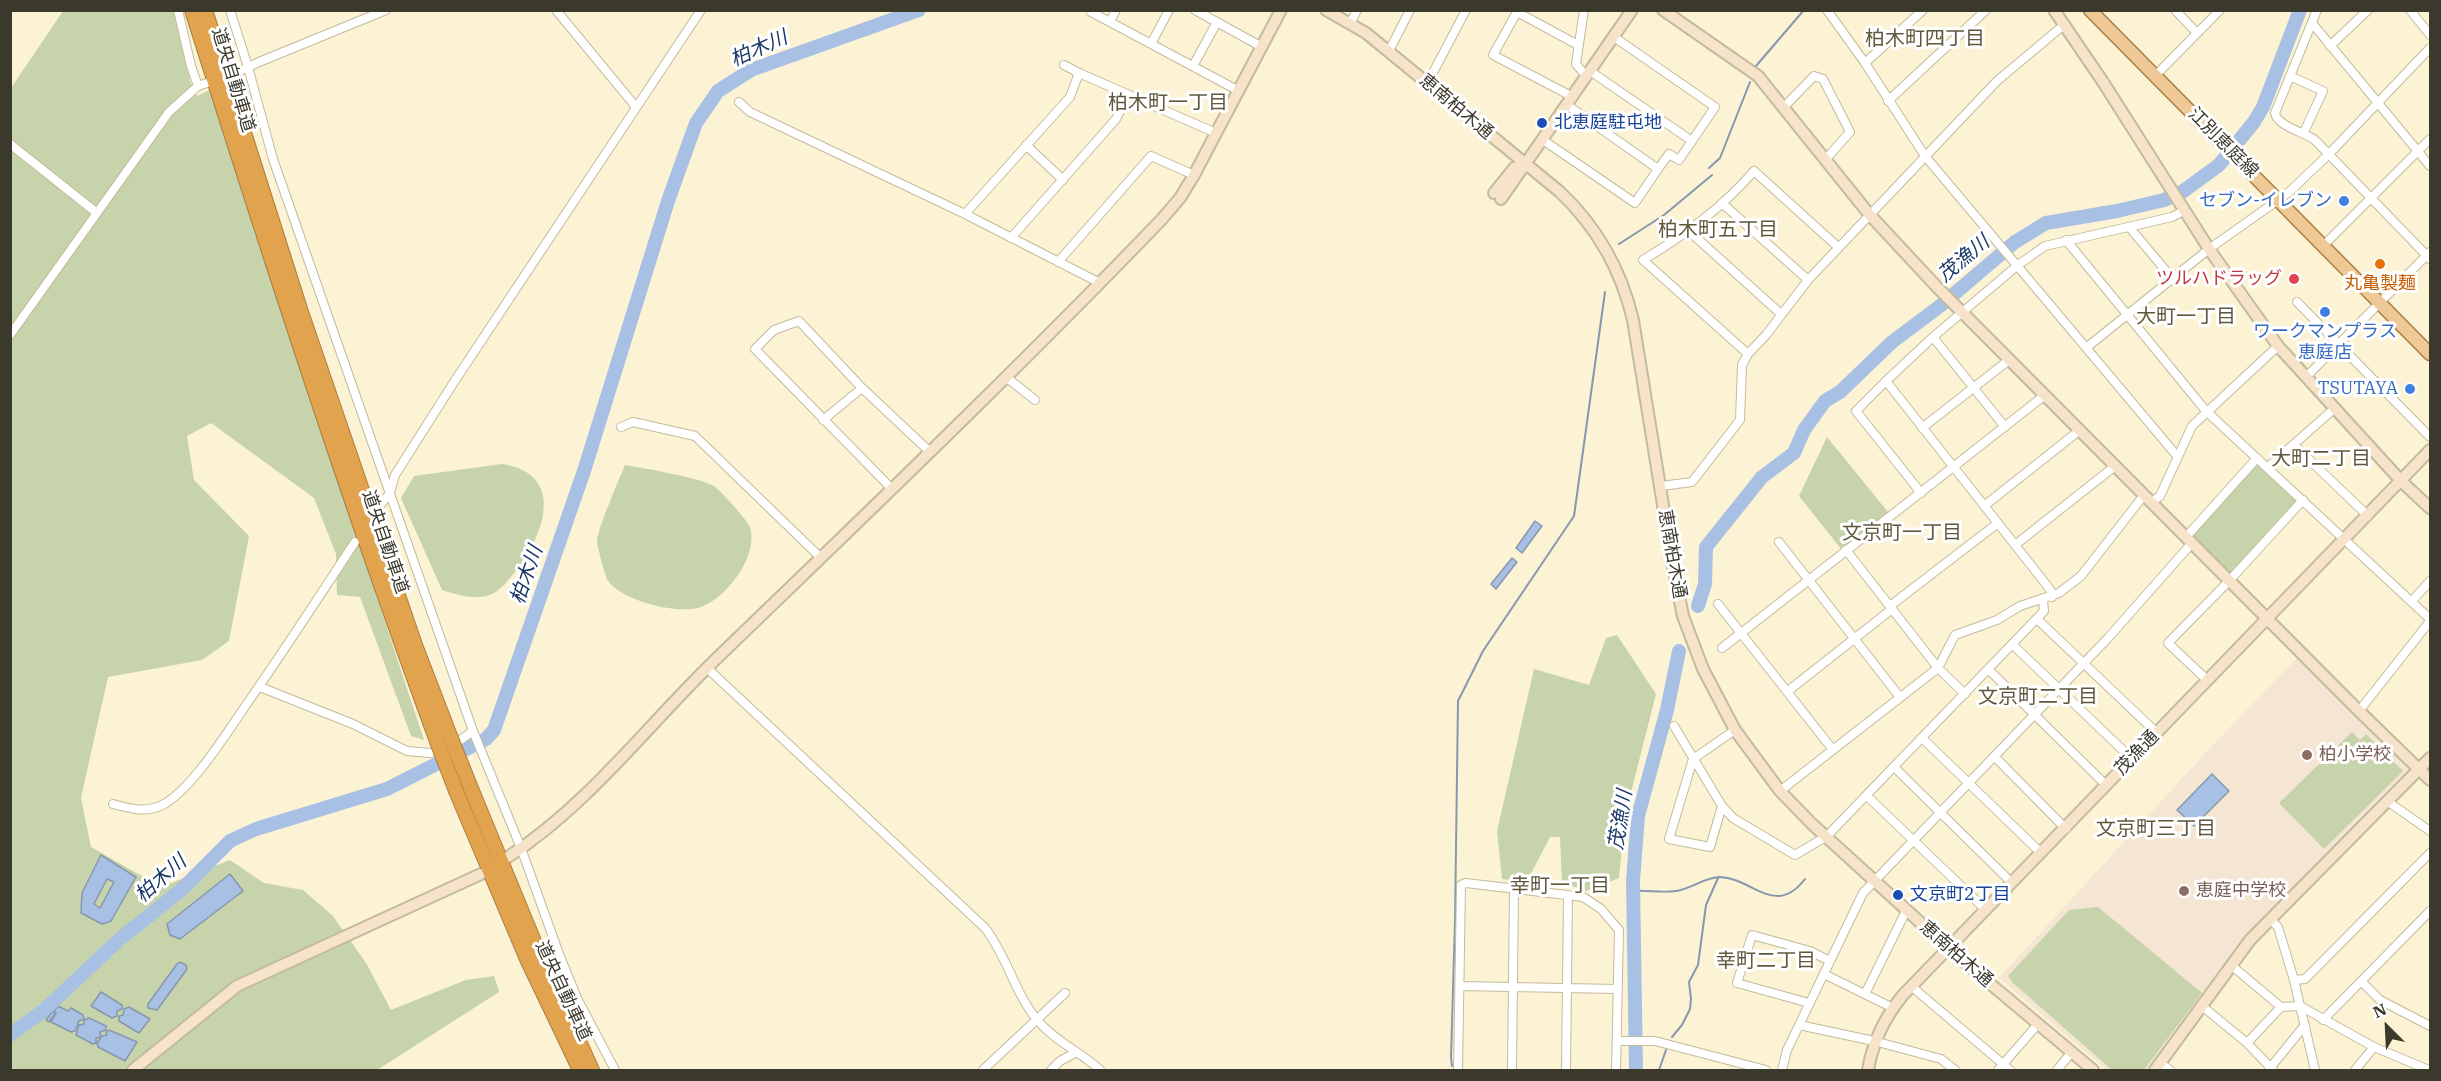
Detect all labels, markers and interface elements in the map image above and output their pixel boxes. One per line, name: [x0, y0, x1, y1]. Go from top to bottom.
street label: 道央自動車道: [207, 25, 259, 135]
water label: 柏木川: [727, 26, 791, 72]
district label: 柏木町四丁目: [1865, 27, 1985, 51]
street label: 恵南柏木通: [1415, 70, 1497, 144]
district label: 柏木町一丁目: [1108, 91, 1228, 115]
street label: 江別恵庭線: [2184, 104, 2262, 182]
place label: 北恵庭駐屯地: [1554, 112, 1662, 134]
marker: 北恵庭駐屯地: [1535, 116, 1549, 130]
place label: セブン-イレブン: [2199, 190, 2332, 212]
marker: セブン-イレブン: [2337, 194, 2351, 208]
district label: 柏木町五丁目: [1658, 218, 1778, 242]
water label: 茂漁川: [1933, 231, 1995, 287]
marker: 丸亀製麺: [2373, 257, 2387, 271]
place label: ツルハドラッグ: [2156, 268, 2282, 290]
marker: ツルハドラッグ: [2287, 272, 2301, 286]
place label: 丸亀製麺: [2344, 273, 2416, 295]
district label: 大町一丁目: [2136, 305, 2236, 329]
marker: ワークマンプラス 恵庭店: [2318, 305, 2332, 319]
place label: ワークマンプラス 恵庭店: [2253, 321, 2397, 364]
place label: TSUTAYA: [2318, 378, 2398, 400]
marker: TSUTAYA: [2403, 382, 2417, 396]
district label: 大町二丁目: [2271, 447, 2371, 471]
street label: 道央自動車道: [357, 487, 413, 597]
street label: 恵南柏木通: [1654, 508, 1690, 600]
district label: 文京町一丁目: [1842, 521, 1962, 545]
water label: 柏木川: [506, 543, 548, 607]
district label: 文京町二丁目: [1978, 685, 2098, 709]
street label: 茂漁通: [2110, 726, 2164, 780]
place label: 柏小学校: [2319, 744, 2391, 766]
marker: 柏小学校: [2300, 748, 2314, 762]
water label: 茂漁川: [1604, 788, 1638, 852]
district label: 文京町三丁目: [2096, 817, 2216, 841]
water label: 柏木川: [130, 850, 192, 908]
district label: 幸町一丁目: [1510, 874, 1610, 898]
place label: 恵庭中学校: [2196, 880, 2286, 902]
place label: 文京町2丁目: [1910, 884, 2011, 906]
marker: 恵庭中学校: [2177, 884, 2191, 898]
marker: 文京町2丁目: [1891, 888, 1905, 902]
street label: 恵南柏木通: [1915, 916, 1997, 992]
street label: 道央自動車道: [530, 937, 596, 1045]
district label: 幸町二丁目: [1716, 949, 1816, 973]
north arrow: [2357, 997, 2417, 1057]
text: N: [2370, 999, 2390, 1022]

